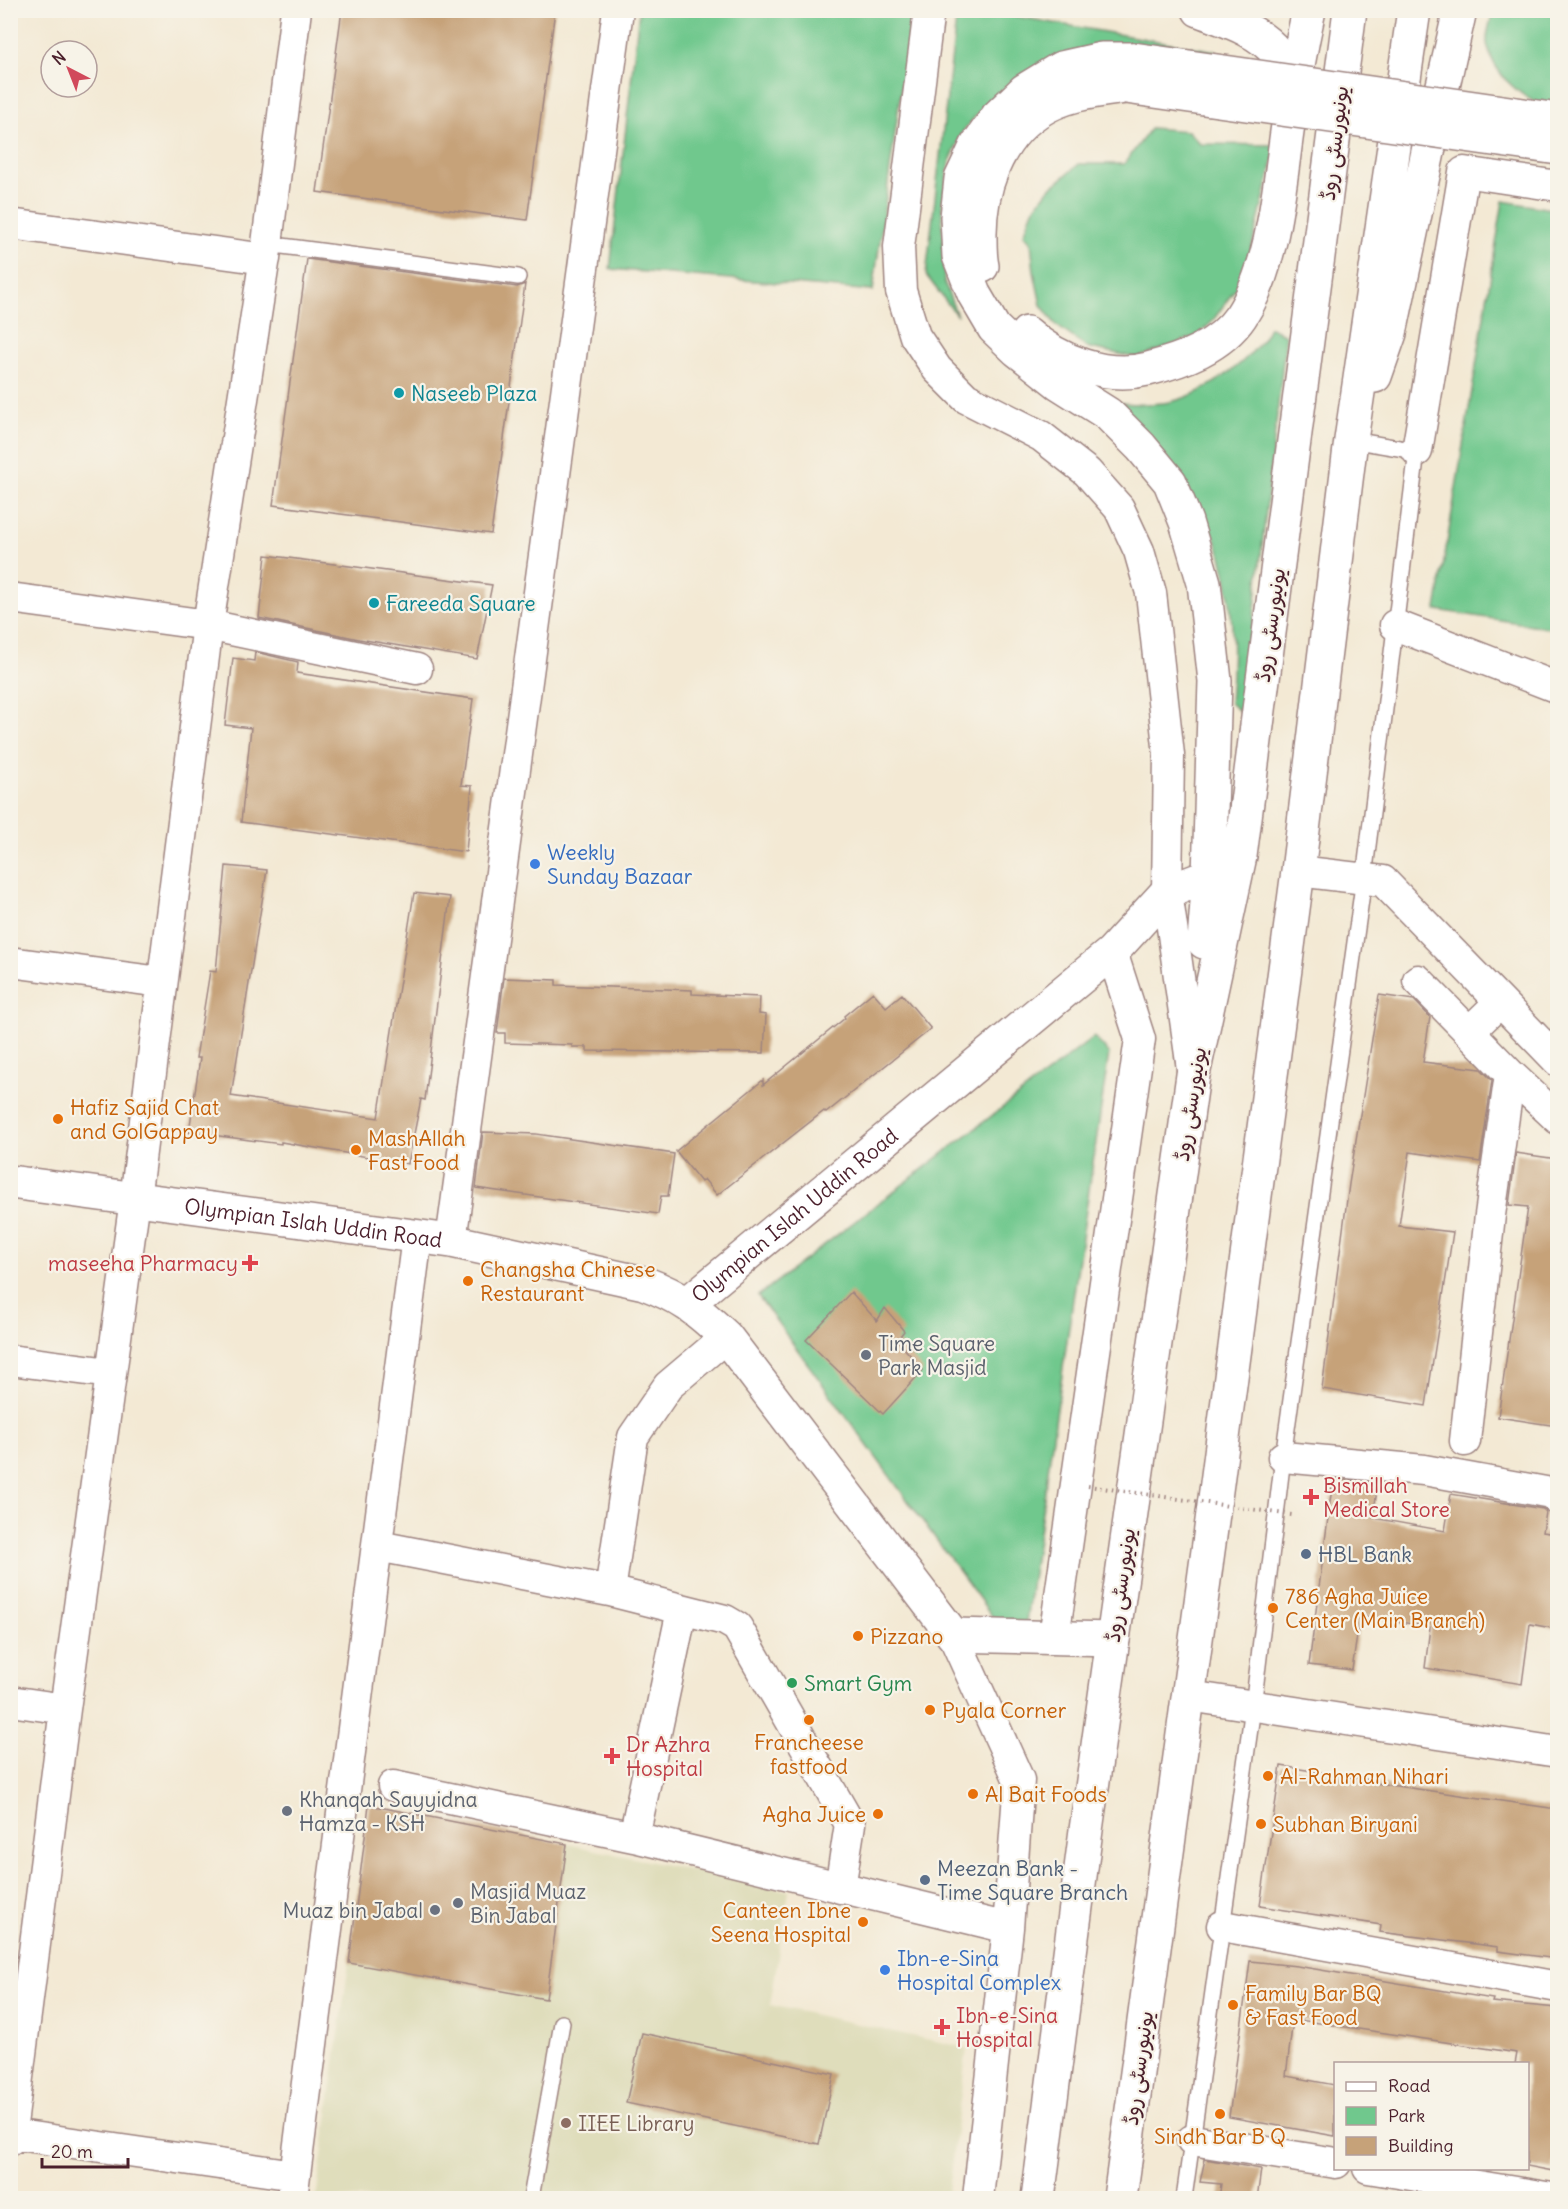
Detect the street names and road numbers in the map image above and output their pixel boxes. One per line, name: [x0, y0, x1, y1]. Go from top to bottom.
street label: یونیورسٹی روڈ: [1314, 84, 1355, 202]
street label: یونیورسٹی روڈ: [1249, 566, 1292, 684]
street label: یونیورسٹی روڈ: [1168, 1045, 1213, 1163]
street label: Olympian Islah Uddin Road: [686, 1122, 903, 1308]
street label: Olympian Islah Uddin Road: [183, 1192, 444, 1253]
street label: یونیورسٹی روڈ: [1099, 1526, 1142, 1644]
street label: یونیورسٹی روڈ: [1117, 2009, 1160, 2127]

